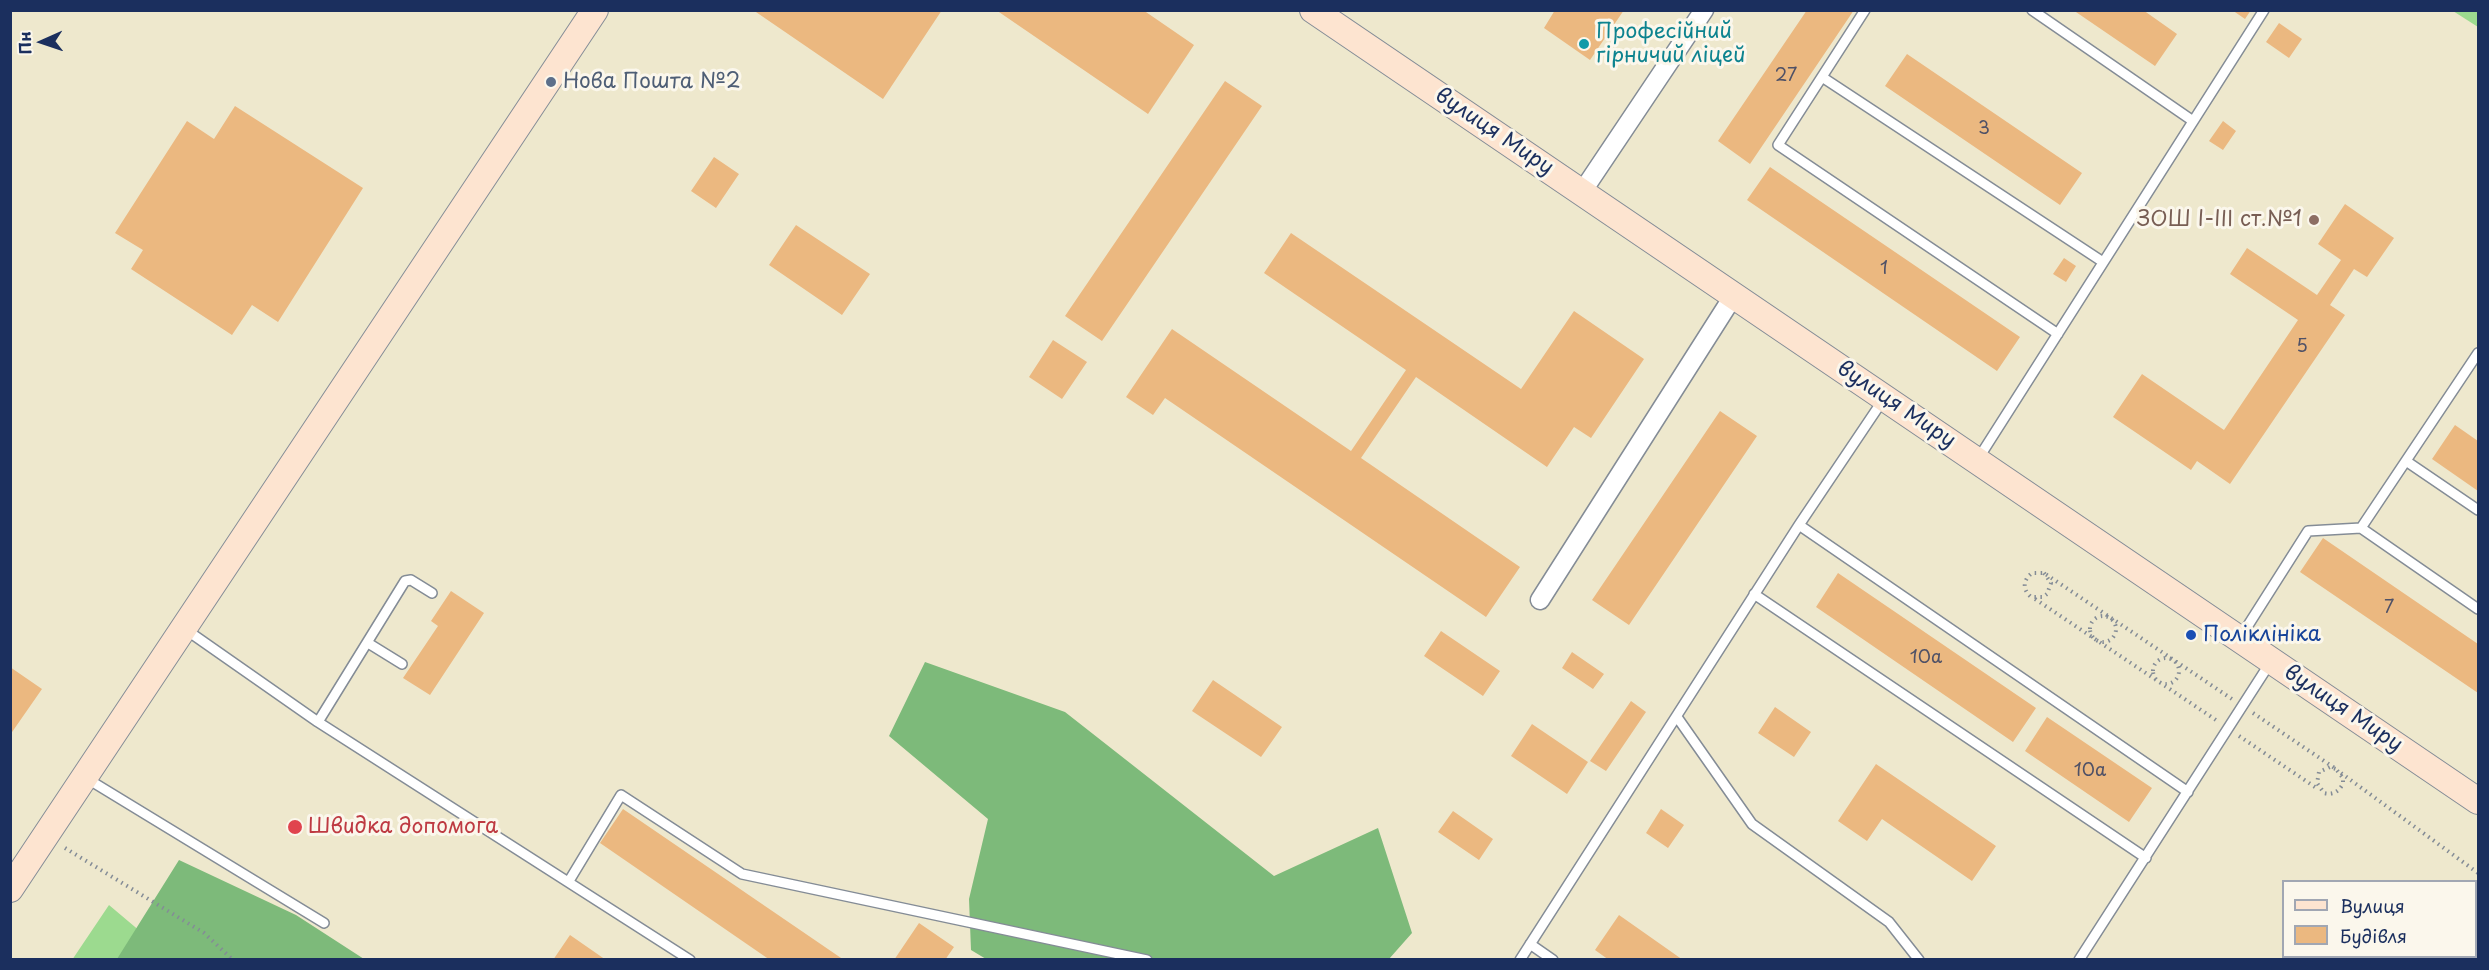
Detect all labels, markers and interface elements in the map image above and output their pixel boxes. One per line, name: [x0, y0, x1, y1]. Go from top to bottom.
north arrow: [12, 12, 72, 72]
place label: Професійний гірничий ліцей: [1596, 19, 1746, 69]
text: Пн: [11, 31, 37, 55]
marker: Професійний гірничий ліцей: [1577, 37, 1591, 51]
house number: 27: [1775, 65, 1797, 87]
place label: Нова Пошта №2: [563, 69, 741, 95]
marker: Нова Пошта №2: [544, 75, 558, 89]
street label: вулиця Миру: [1430, 83, 1558, 181]
house number: 3: [1978, 118, 1990, 140]
place label: ЗОШ I-III ст.№1: [2137, 207, 2302, 233]
marker: ЗОШ I-III ст.№1: [2307, 213, 2321, 227]
house number: 1: [1880, 258, 1888, 280]
house number: 5: [2296, 336, 2308, 358]
street label: вулиця Миру: [1832, 356, 1960, 454]
house number: 7: [2384, 597, 2394, 619]
place label: Поліклініка: [2203, 622, 2321, 648]
marker: Поліклініка: [2184, 628, 2198, 642]
house number: 10а: [1910, 647, 1942, 669]
street label: вулиця Миру: [2279, 660, 2407, 758]
house number: 10а: [2074, 760, 2106, 782]
place label: Швидка допомога: [308, 814, 498, 840]
marker: Швидка допомога: [286, 818, 304, 836]
legend: [2282, 880, 2477, 958]
text: Вулиця: [2340, 892, 2405, 919]
text: Будівля: [2340, 922, 2407, 949]

